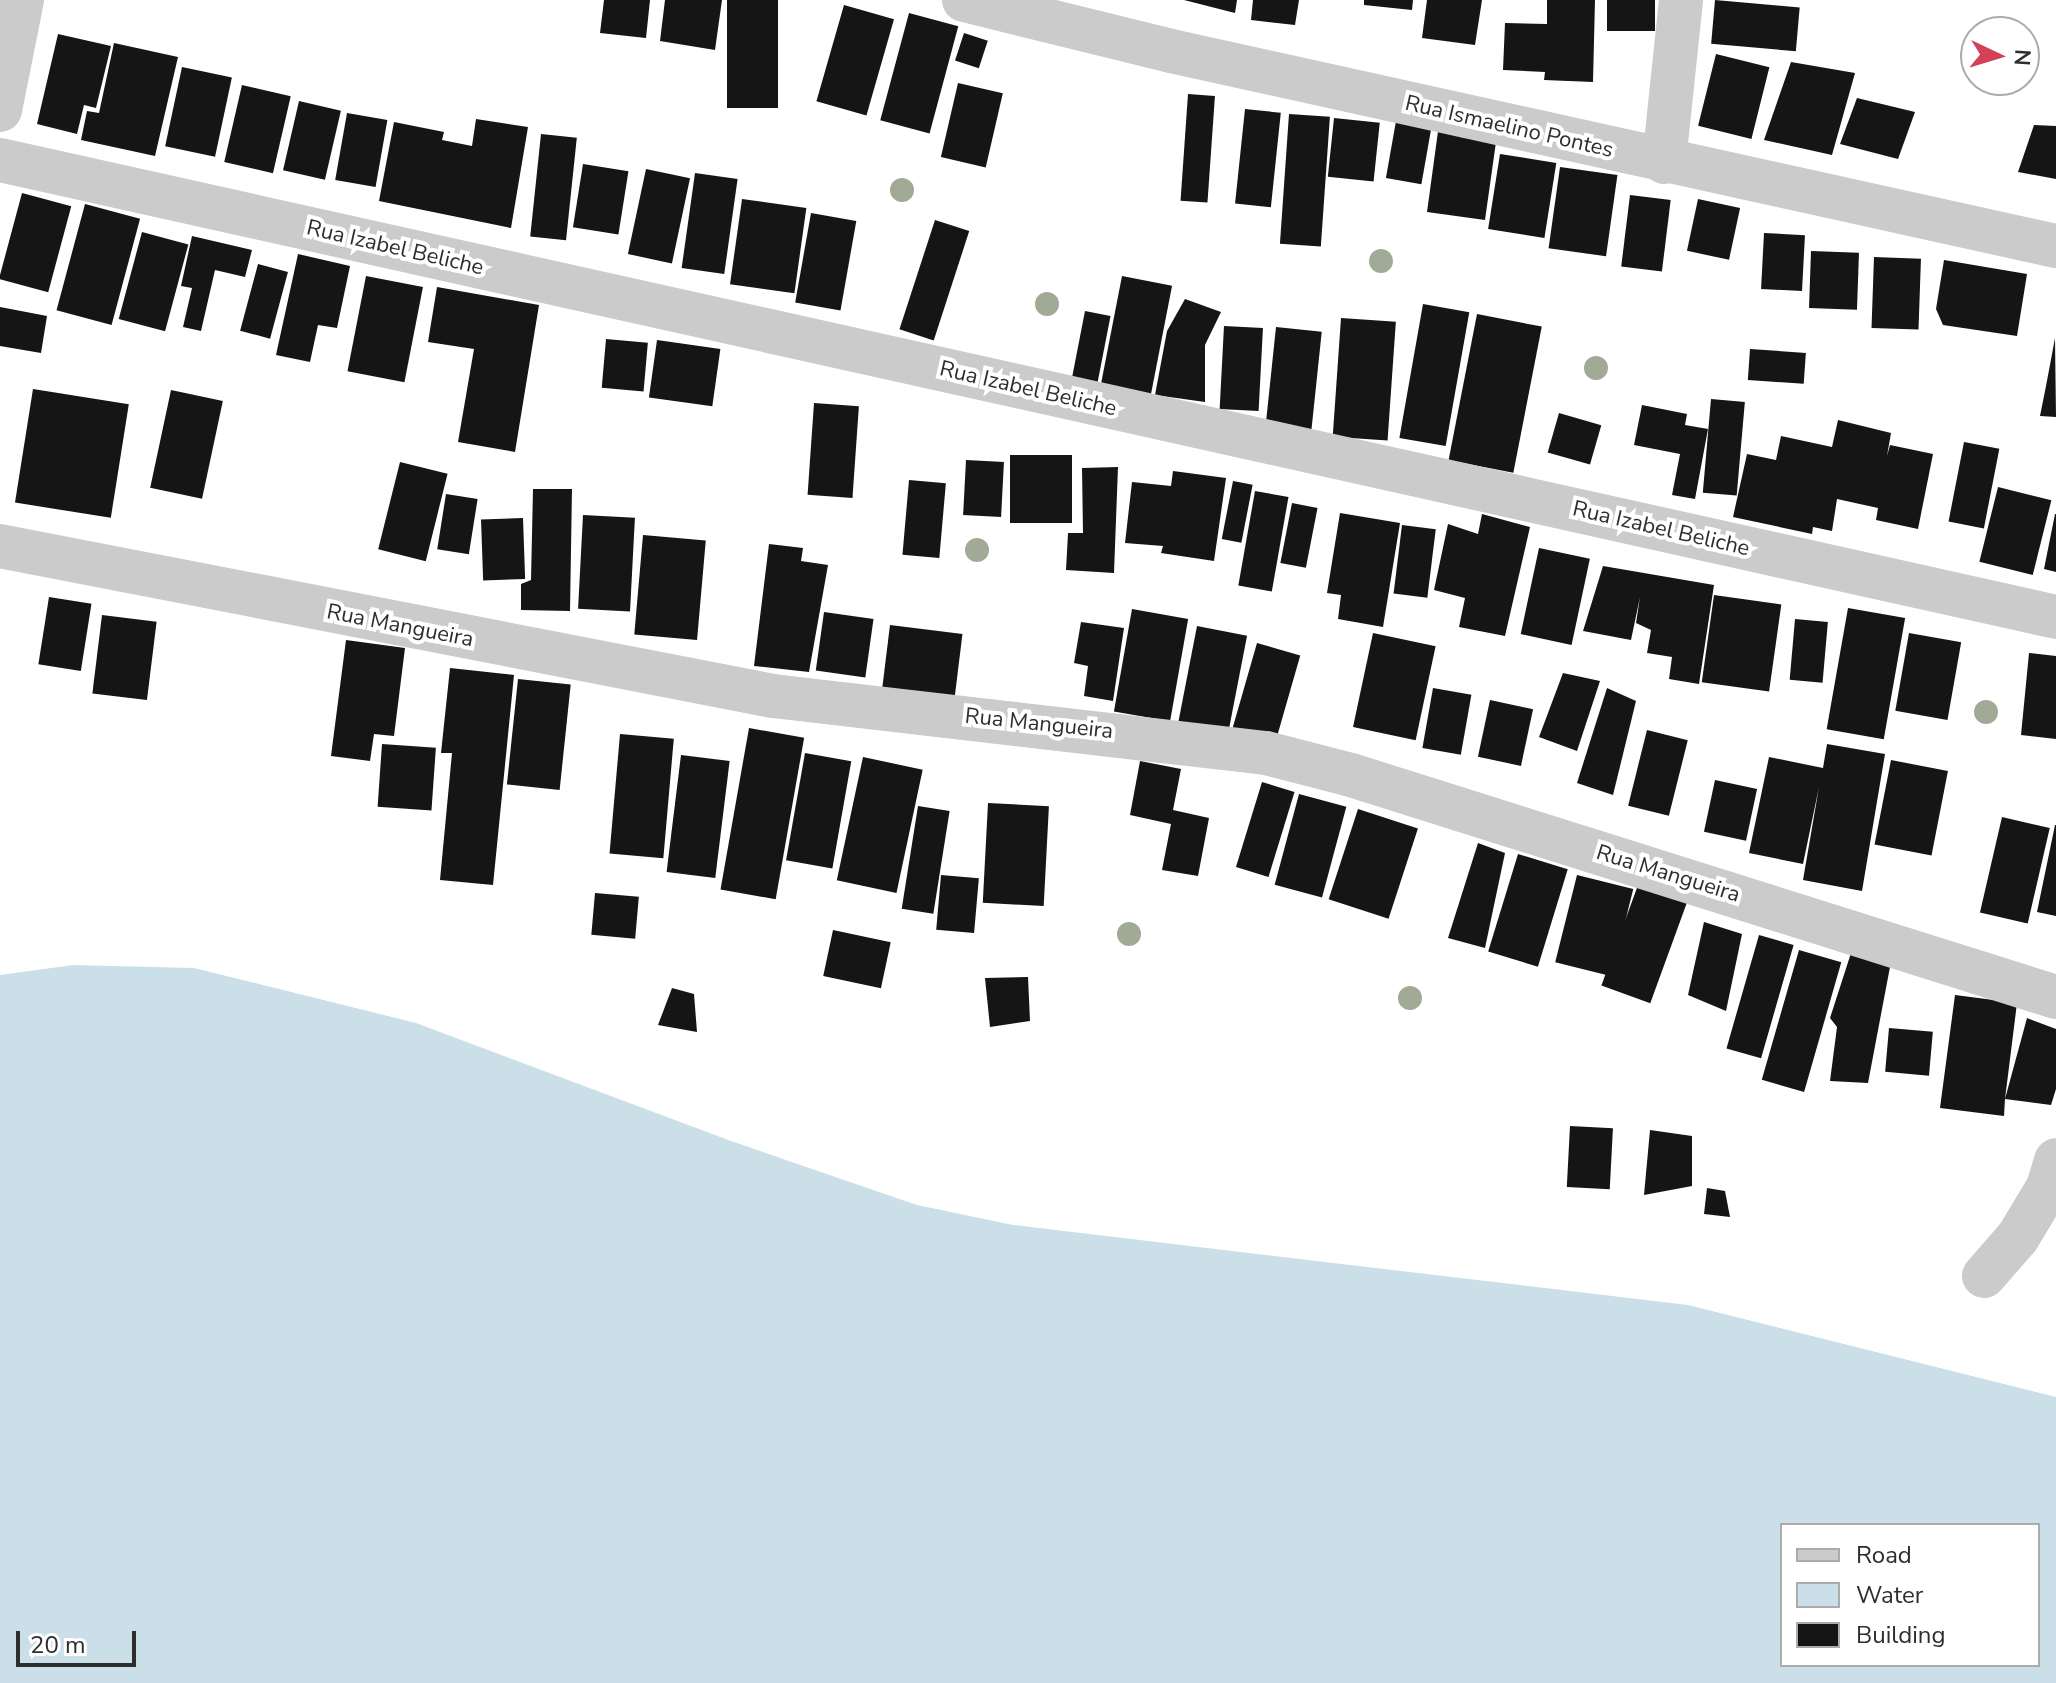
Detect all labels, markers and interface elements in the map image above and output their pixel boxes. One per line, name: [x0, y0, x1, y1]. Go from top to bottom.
north arrow: [1960, 16, 2040, 96]
text: N: [2006, 48, 2037, 67]
street label: Rua Ismaelino Pontes: [1402, 90, 1616, 164]
street label: Rua Izabel Beliche: [304, 215, 486, 281]
street label: Rua Izabel Beliche: [937, 356, 1119, 422]
street label: Rua Izabel Beliche: [1570, 496, 1752, 562]
street label: Rua Mangueira: [324, 599, 476, 653]
street label: Rua Mangueira: [964, 703, 1114, 745]
street label: Rua Mangueira: [1593, 840, 1743, 908]
legend: [1780, 1523, 2040, 1667]
text: Road: [1856, 1539, 1912, 1571]
text: Water: [1856, 1579, 1923, 1611]
scale bar: [20, 1615, 140, 1665]
text: Building: [1856, 1619, 1946, 1651]
text: 20 m: [30, 1629, 86, 1661]

